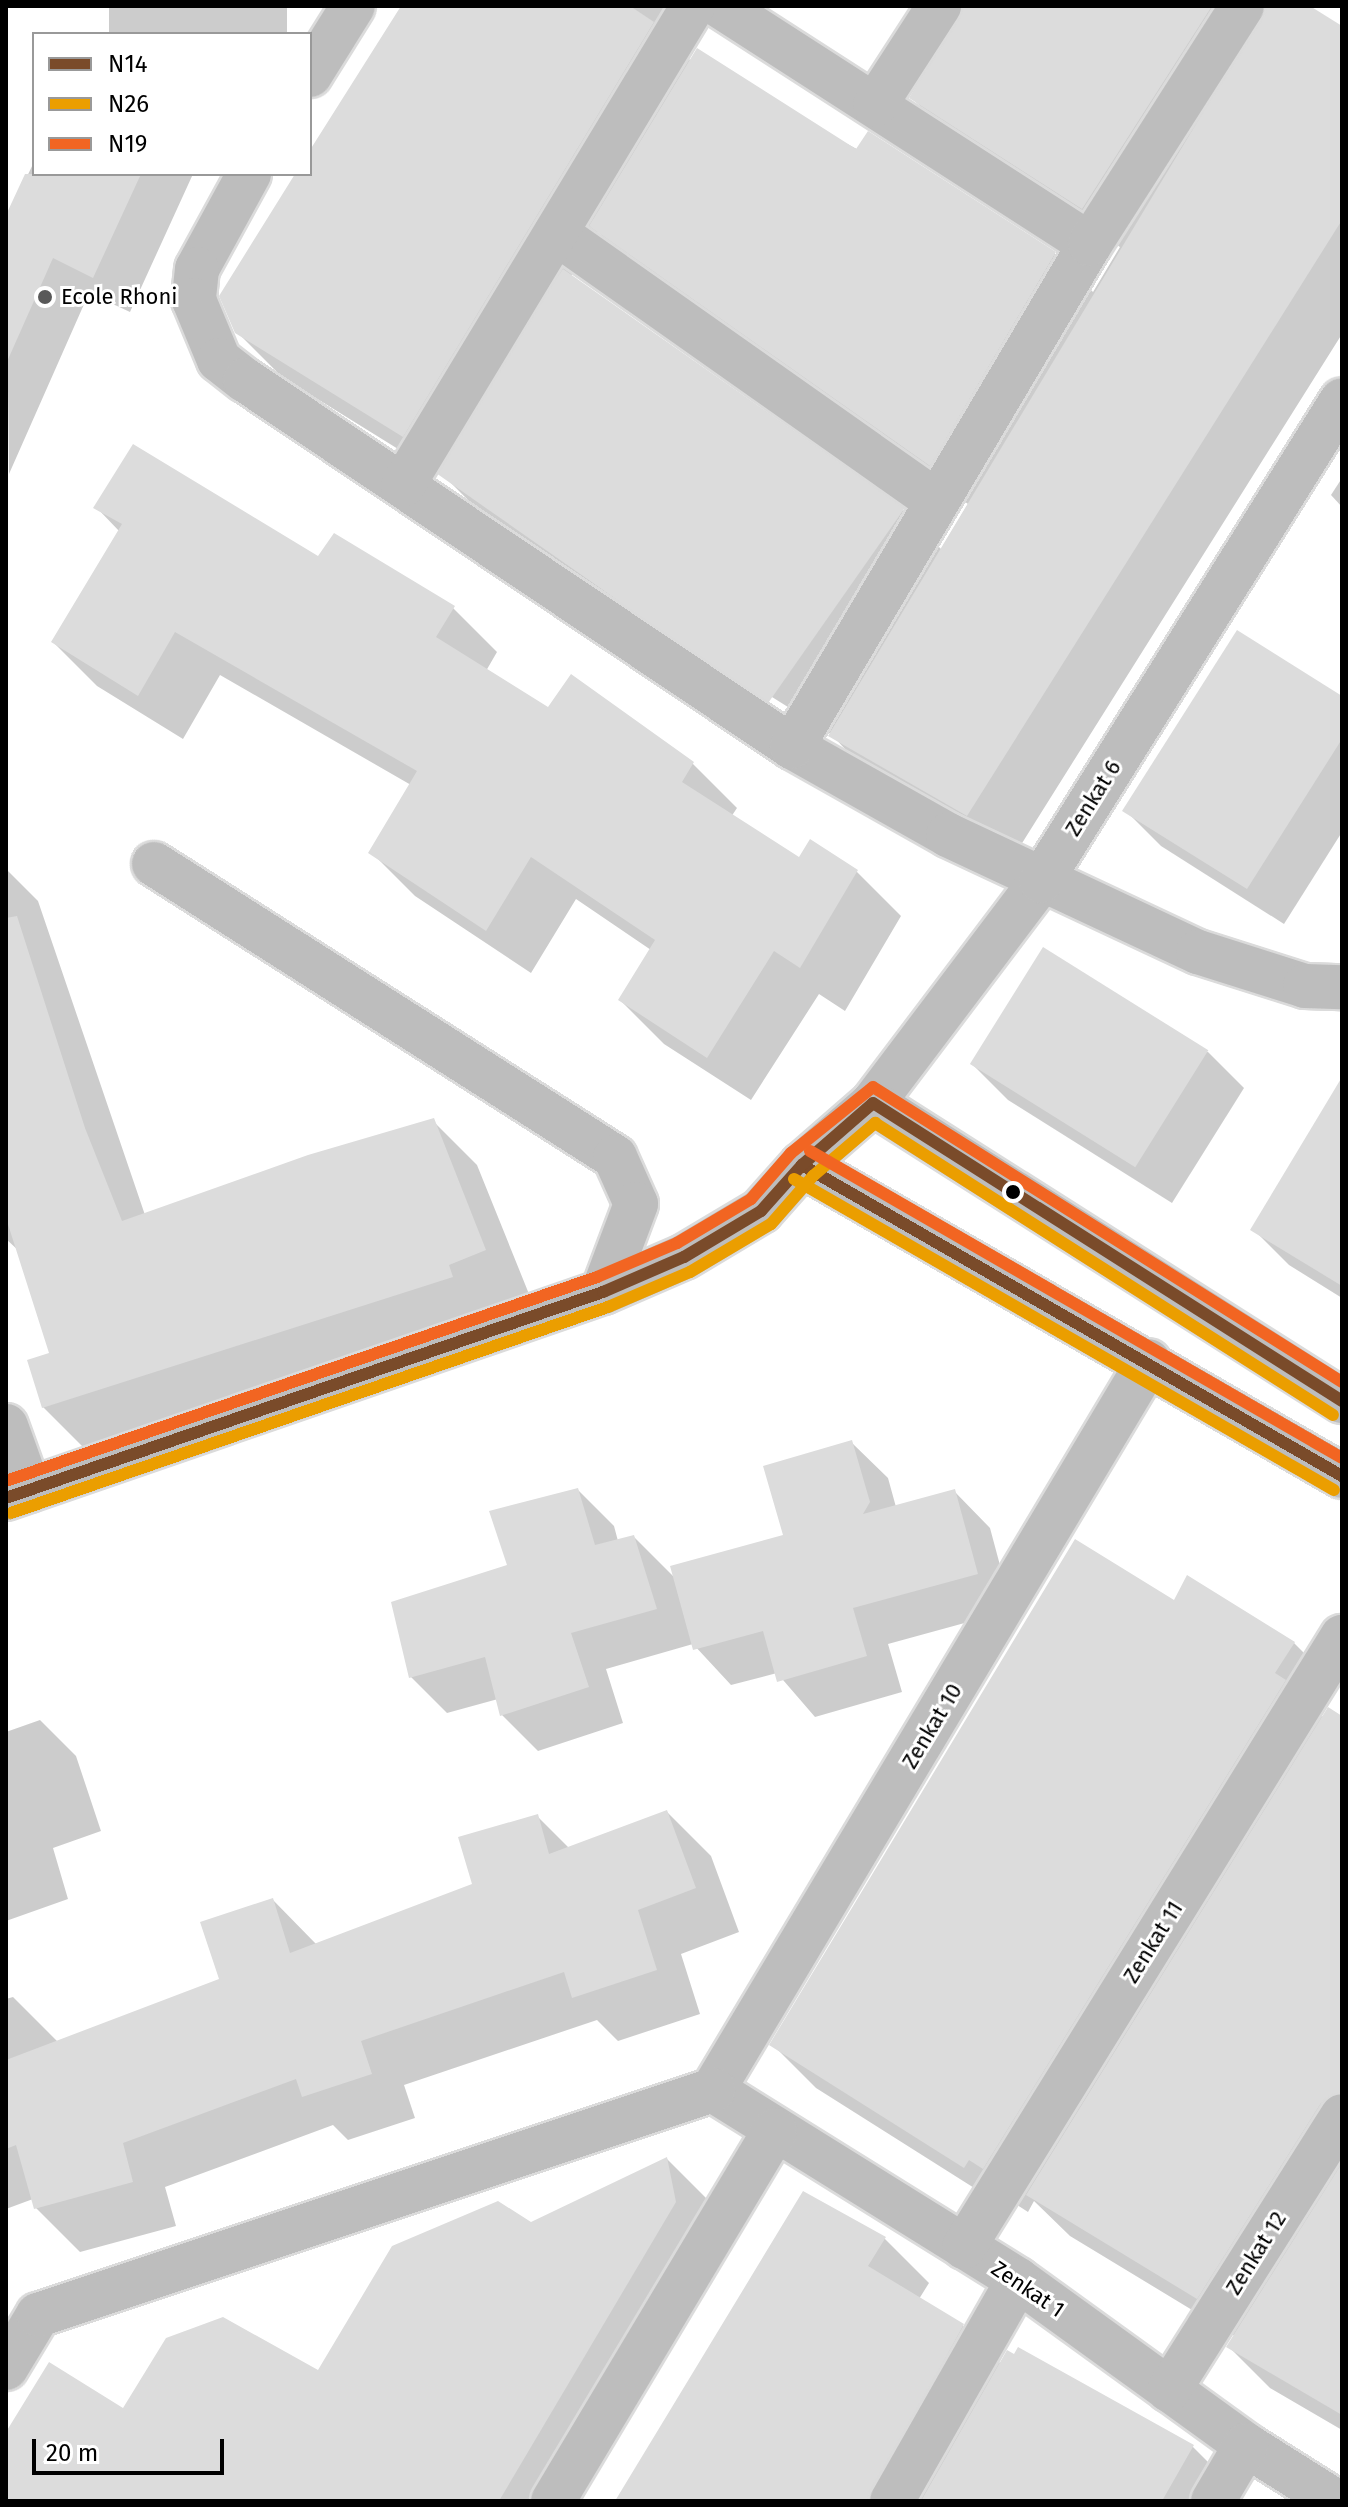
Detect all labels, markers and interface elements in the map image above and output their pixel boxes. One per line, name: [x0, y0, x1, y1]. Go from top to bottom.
legend: [32, 32, 312, 176]
text: N14: [108, 50, 148, 78]
text: N26: [108, 90, 149, 118]
text: N19: [108, 130, 147, 158]
place label: Ecole Rhoni: [61, 284, 178, 310]
marker: Ecole Rhoni: [36, 288, 54, 306]
street label: Zenkat 6: [1059, 755, 1127, 841]
unlabelled marker: [1005, 1184, 1021, 1200]
street label: Zenkat 10: [896, 1679, 968, 1773]
street label: Zenkat 11: [1118, 1896, 1188, 1988]
street label: Zenkat 12: [1220, 2207, 1292, 2299]
street label: Zenkat 1: [987, 2255, 1069, 2323]
scale bar: [36, 2423, 228, 2473]
text: 20 m: [46, 2439, 98, 2467]

